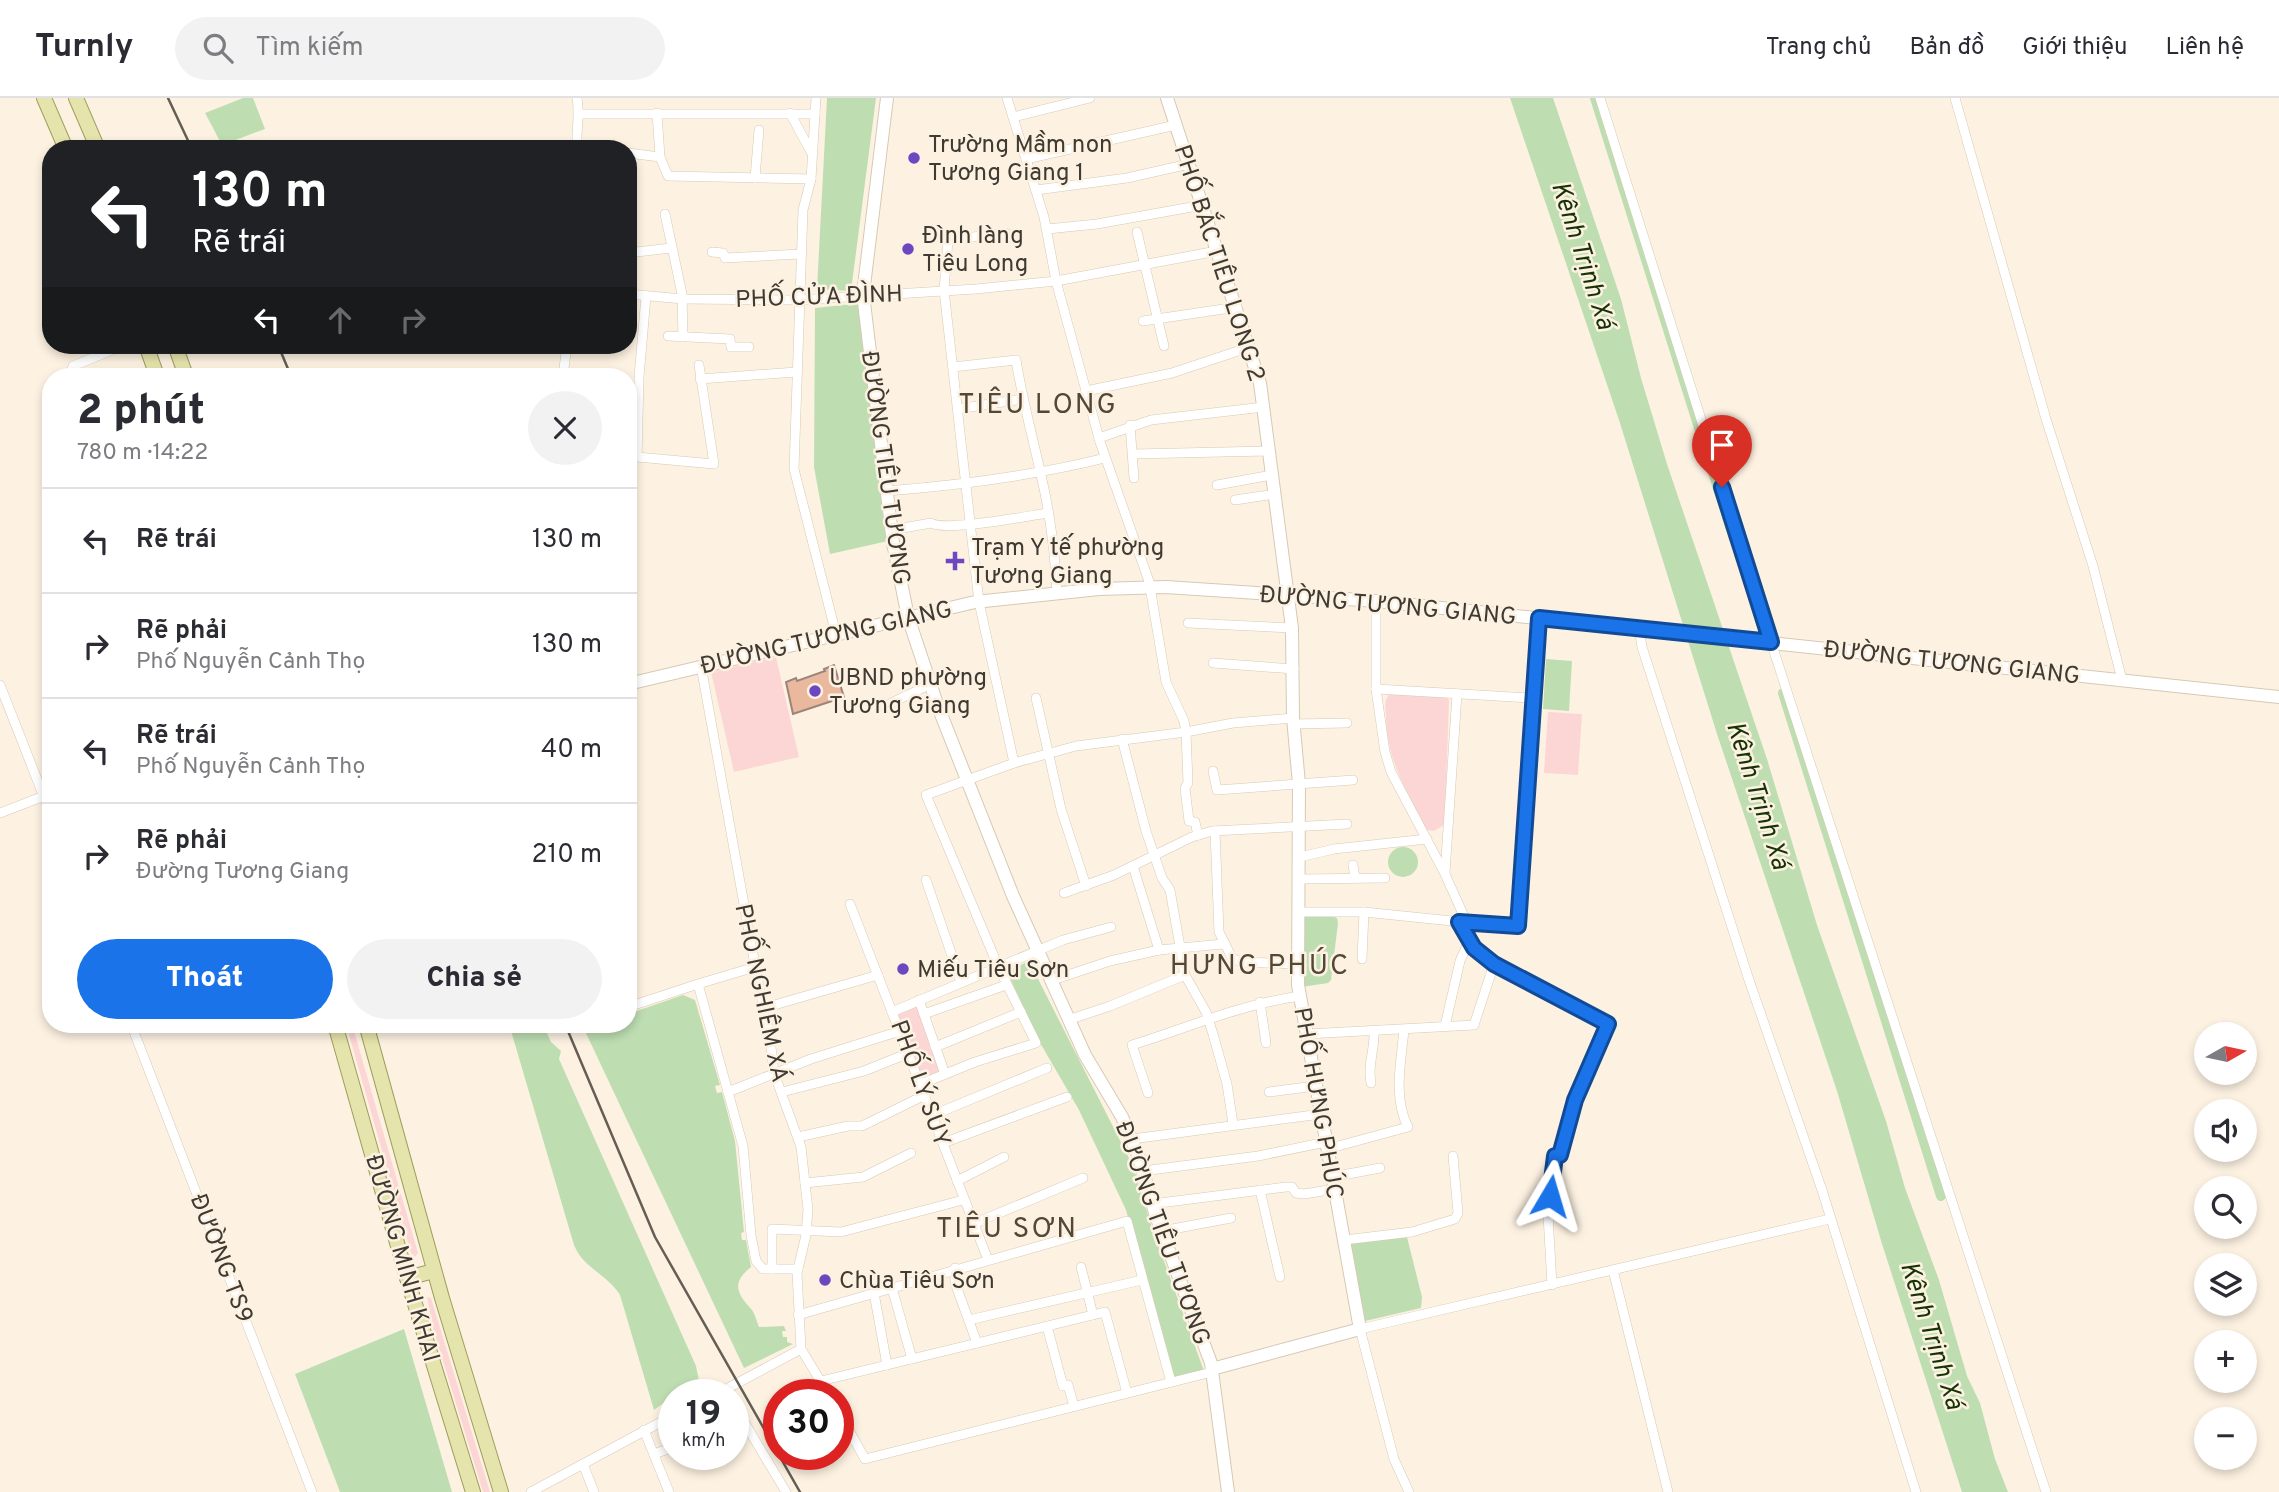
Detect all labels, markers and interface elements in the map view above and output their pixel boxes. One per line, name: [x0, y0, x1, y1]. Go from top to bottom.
search box: [175, 17, 665, 80]
text: Turnly: [35, 27, 133, 69]
icon: search: [199, 29, 237, 67]
text: Tìm kiếm: [255, 32, 364, 65]
text: Trang chủ: [1766, 33, 1871, 63]
text: Bản đồ: [1909, 33, 1984, 63]
text: Giới thiệu: [2022, 33, 2127, 63]
text: Liên hệ: [2165, 33, 2244, 63]
place label: Trường Mầm non Tương Giang 1: [928, 130, 1112, 189]
street label: PHỐ BẮC TIÊU LONG 2: [1166, 139, 1277, 386]
marker: Trường Mầm non Tương Giang 1: [906, 150, 922, 166]
text: 130 m: [192, 163, 328, 225]
icon: left: [77, 168, 168, 259]
water label: Kênh Trịnh Xá: [1542, 178, 1622, 336]
place label: Đình làng Tiêu Long: [922, 222, 1028, 280]
text: Rẽ trái: [192, 224, 286, 264]
marker: Đình làng Tiêu Long: [900, 241, 916, 257]
street label: PHỐ CỬA ĐÌNH: [735, 274, 903, 316]
icon: left: [248, 301, 286, 339]
icon: ahead: [321, 301, 359, 339]
icon: right: [394, 301, 432, 339]
street label: ĐƯỜNG TIÊU TƯƠNG: [853, 349, 917, 587]
text: 2 phút: [77, 386, 205, 439]
district label: TIÊU LONG: [958, 386, 1118, 424]
button: close: [528, 391, 602, 465]
pin: [1692, 415, 1752, 487]
icon: arrive: [1703, 426, 1741, 464]
text: 780 m · 14:22: [77, 439, 208, 468]
icon: left: [77, 522, 115, 560]
text: Rẽ trái: [136, 524, 217, 557]
text: 130 m: [532, 524, 602, 557]
place label: Trạm Y tế phường Tương Giang: [971, 533, 1164, 592]
marker: Trạm Y tế phường Tương Giang: [945, 551, 965, 571]
street label: ĐƯỜNG TƯƠNG GIANG: [1258, 579, 1518, 633]
street label: ĐƯỜNG TƯƠNG GIANG: [697, 593, 955, 683]
text: Rẽ phải: [136, 615, 227, 648]
icon: right: [77, 627, 115, 665]
text: 130 m: [532, 629, 602, 662]
street label: ĐƯỜNG TƯƠNG GIANG: [1822, 634, 2082, 692]
text: Phố Nguyễn Cảnh Thọ: [136, 648, 365, 677]
place label: UBND phường Tương Giang: [829, 664, 987, 722]
marker: UBND phường Tương Giang: [807, 683, 823, 699]
water label: Kênh Trịnh Xá: [1717, 718, 1797, 876]
text: Rẽ trái: [136, 720, 217, 753]
icon: left: [77, 732, 115, 770]
text: 40 m: [541, 734, 602, 767]
text: Phố Nguyễn Cảnh Thọ: [136, 753, 365, 782]
text: Rẽ phải: [136, 825, 227, 858]
icon: right: [77, 837, 115, 875]
text: 210 m: [532, 839, 602, 872]
text: Đường Tương Giang: [136, 858, 349, 887]
street label: PHỐ NGHIÊM XÁ: [726, 900, 799, 1085]
button: Thoát: [77, 939, 333, 1019]
button: Chia sẻ: [347, 939, 602, 1019]
district label: HƯNG PHÚC: [1170, 947, 1350, 985]
place label: Miếu Tiêu Sơn: [917, 955, 1069, 986]
marker: Miếu Tiêu Sơn: [895, 961, 911, 977]
street label: PHỐ HƯNG PHÚC: [1285, 1004, 1355, 1202]
street label: PHỐ LÝ SÚY: [882, 1014, 962, 1151]
north arrow: [2194, 1022, 2258, 1085]
map controls: [2194, 1022, 2257, 1470]
button: sound: [2194, 1099, 2257, 1162]
street label: ĐƯỜNG TIÊU TƯƠNG: [1107, 1117, 1217, 1350]
street label: ĐƯỜNG MINH KHAI: [357, 1151, 447, 1366]
position arrow: [1513, 1159, 1587, 1233]
button: search: [2194, 1176, 2257, 1239]
street label: ĐƯỜNG TS9: [182, 1189, 260, 1328]
district label: TIÊU SƠN: [936, 1210, 1078, 1248]
button: layers: [2194, 1253, 2257, 1316]
water label: Kênh Trịnh Xá: [1891, 1258, 1971, 1416]
place label: Chùa Tiêu Sơn: [839, 1267, 995, 1297]
marker: Chùa Tiêu Sơn: [817, 1272, 833, 1288]
button: +: [2194, 1330, 2257, 1393]
speed limit sign: 30: [763, 1379, 854, 1470]
text: 19: [686, 1393, 721, 1437]
button: −: [2194, 1407, 2257, 1470]
text: km/h: [682, 1430, 725, 1453]

